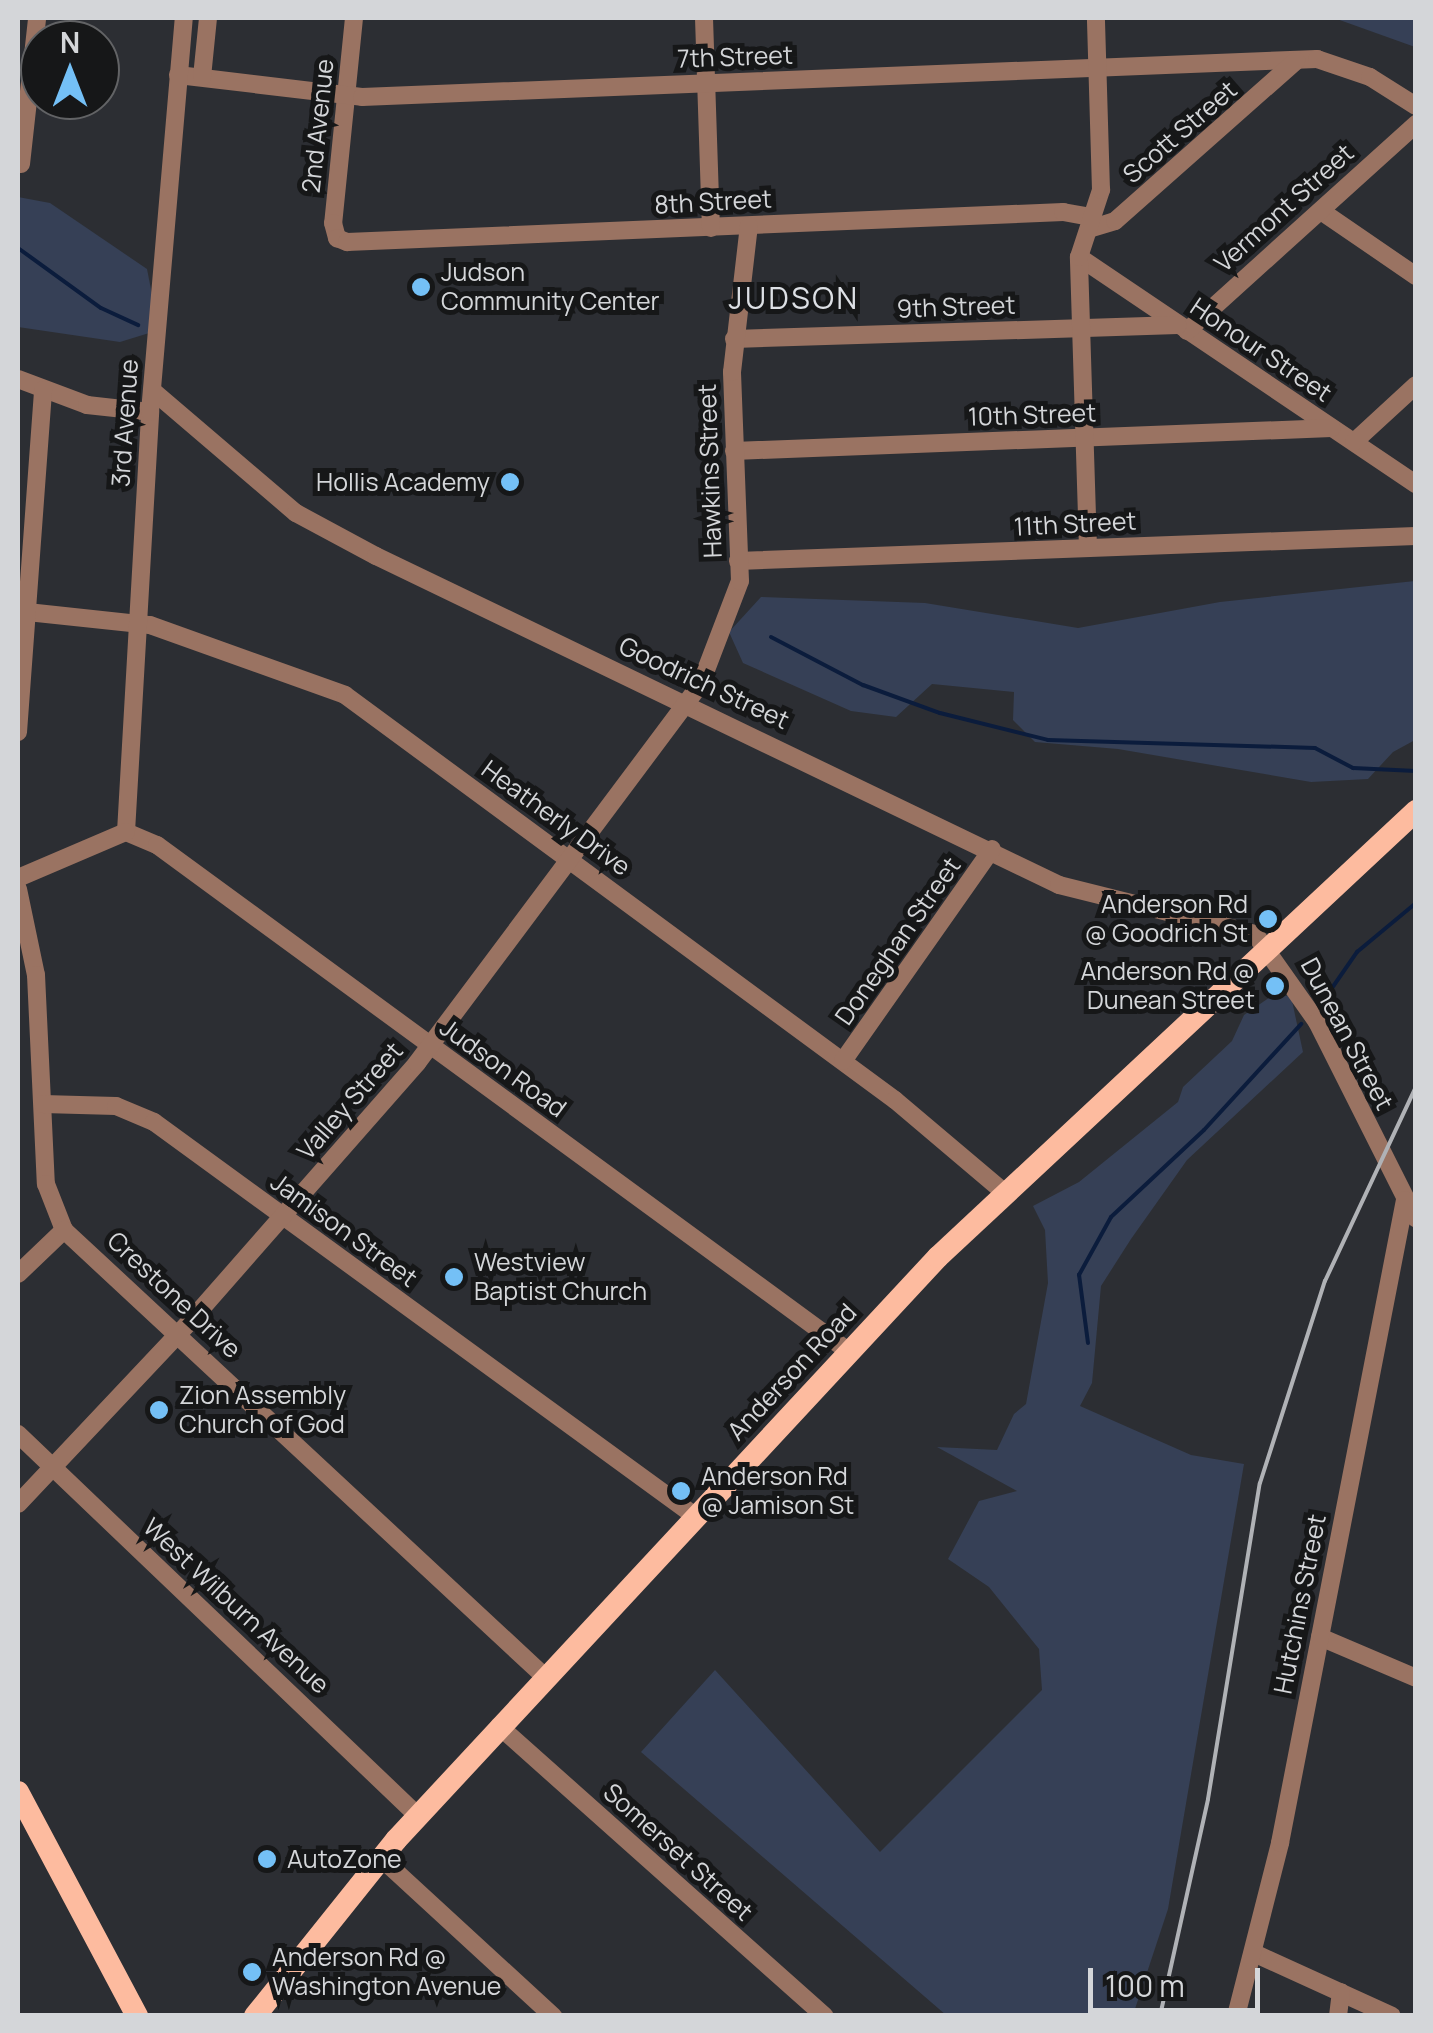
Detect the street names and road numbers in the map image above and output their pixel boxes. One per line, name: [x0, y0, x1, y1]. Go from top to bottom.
street label: 7th Street: [677, 40, 793, 74]
street label: 2nd Avenue: [296, 58, 340, 194]
street label: Scott Street: [1117, 75, 1243, 189]
street label: Vermont Street: [1208, 138, 1360, 278]
street label: 8th Street: [653, 184, 773, 220]
street label: 9th Street: [896, 290, 1016, 324]
street label: Honour Street: [1185, 292, 1337, 408]
street label: 3rd Avenue: [106, 358, 144, 488]
street label: Hawkins Street: [692, 383, 728, 559]
street label: 10th Street: [967, 398, 1097, 432]
street label: 11th Street: [1013, 506, 1137, 542]
street label: Goodrich Street: [614, 631, 794, 735]
street label: Heatherly Drive: [476, 754, 636, 882]
street label: Doneghan Street: [829, 851, 967, 1031]
street label: Dunean Street: [1294, 953, 1400, 1115]
street label: Judson Road: [434, 1012, 572, 1124]
street label: Valley Street: [291, 1036, 409, 1166]
street label: Jamison Street: [265, 1167, 423, 1293]
street label: Crestone Drive: [101, 1226, 247, 1364]
street label: Anderson Road: [721, 1298, 863, 1446]
street label: West Wilburn Avenue: [137, 1512, 335, 1700]
street label: Hutchins Street: [1268, 1512, 1332, 1696]
street label: Somerset Street: [597, 1777, 759, 1927]

